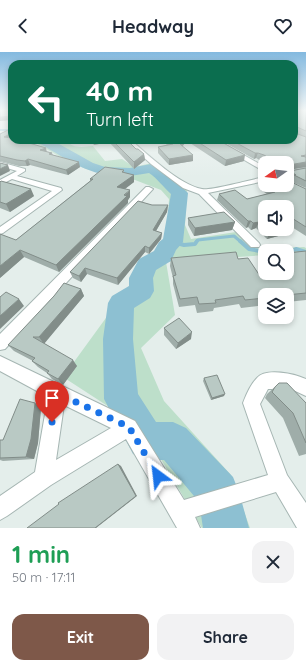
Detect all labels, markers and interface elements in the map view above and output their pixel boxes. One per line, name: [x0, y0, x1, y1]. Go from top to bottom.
icon: back: [12, 15, 34, 37]
text: Headway: [112, 15, 194, 38]
icon: heart: [272, 15, 294, 37]
text: 40 m: [86, 73, 153, 108]
icon: left: [20, 76, 72, 128]
text: Turn left: [86, 108, 154, 131]
north arrow: [258, 156, 294, 192]
map controls: [258, 156, 294, 324]
button: sound: [258, 200, 294, 236]
button: search: [258, 244, 294, 280]
button: layers: [258, 288, 294, 324]
pin: [35, 381, 69, 422]
icon: arrive: [41, 387, 63, 409]
position arrow: [137, 455, 179, 497]
text: 1 min: [12, 539, 70, 569]
button: close: [252, 541, 294, 583]
text: 50 m · 17:11: [12, 569, 75, 585]
button: Exit: [12, 614, 149, 660]
button: Share: [157, 614, 294, 660]

